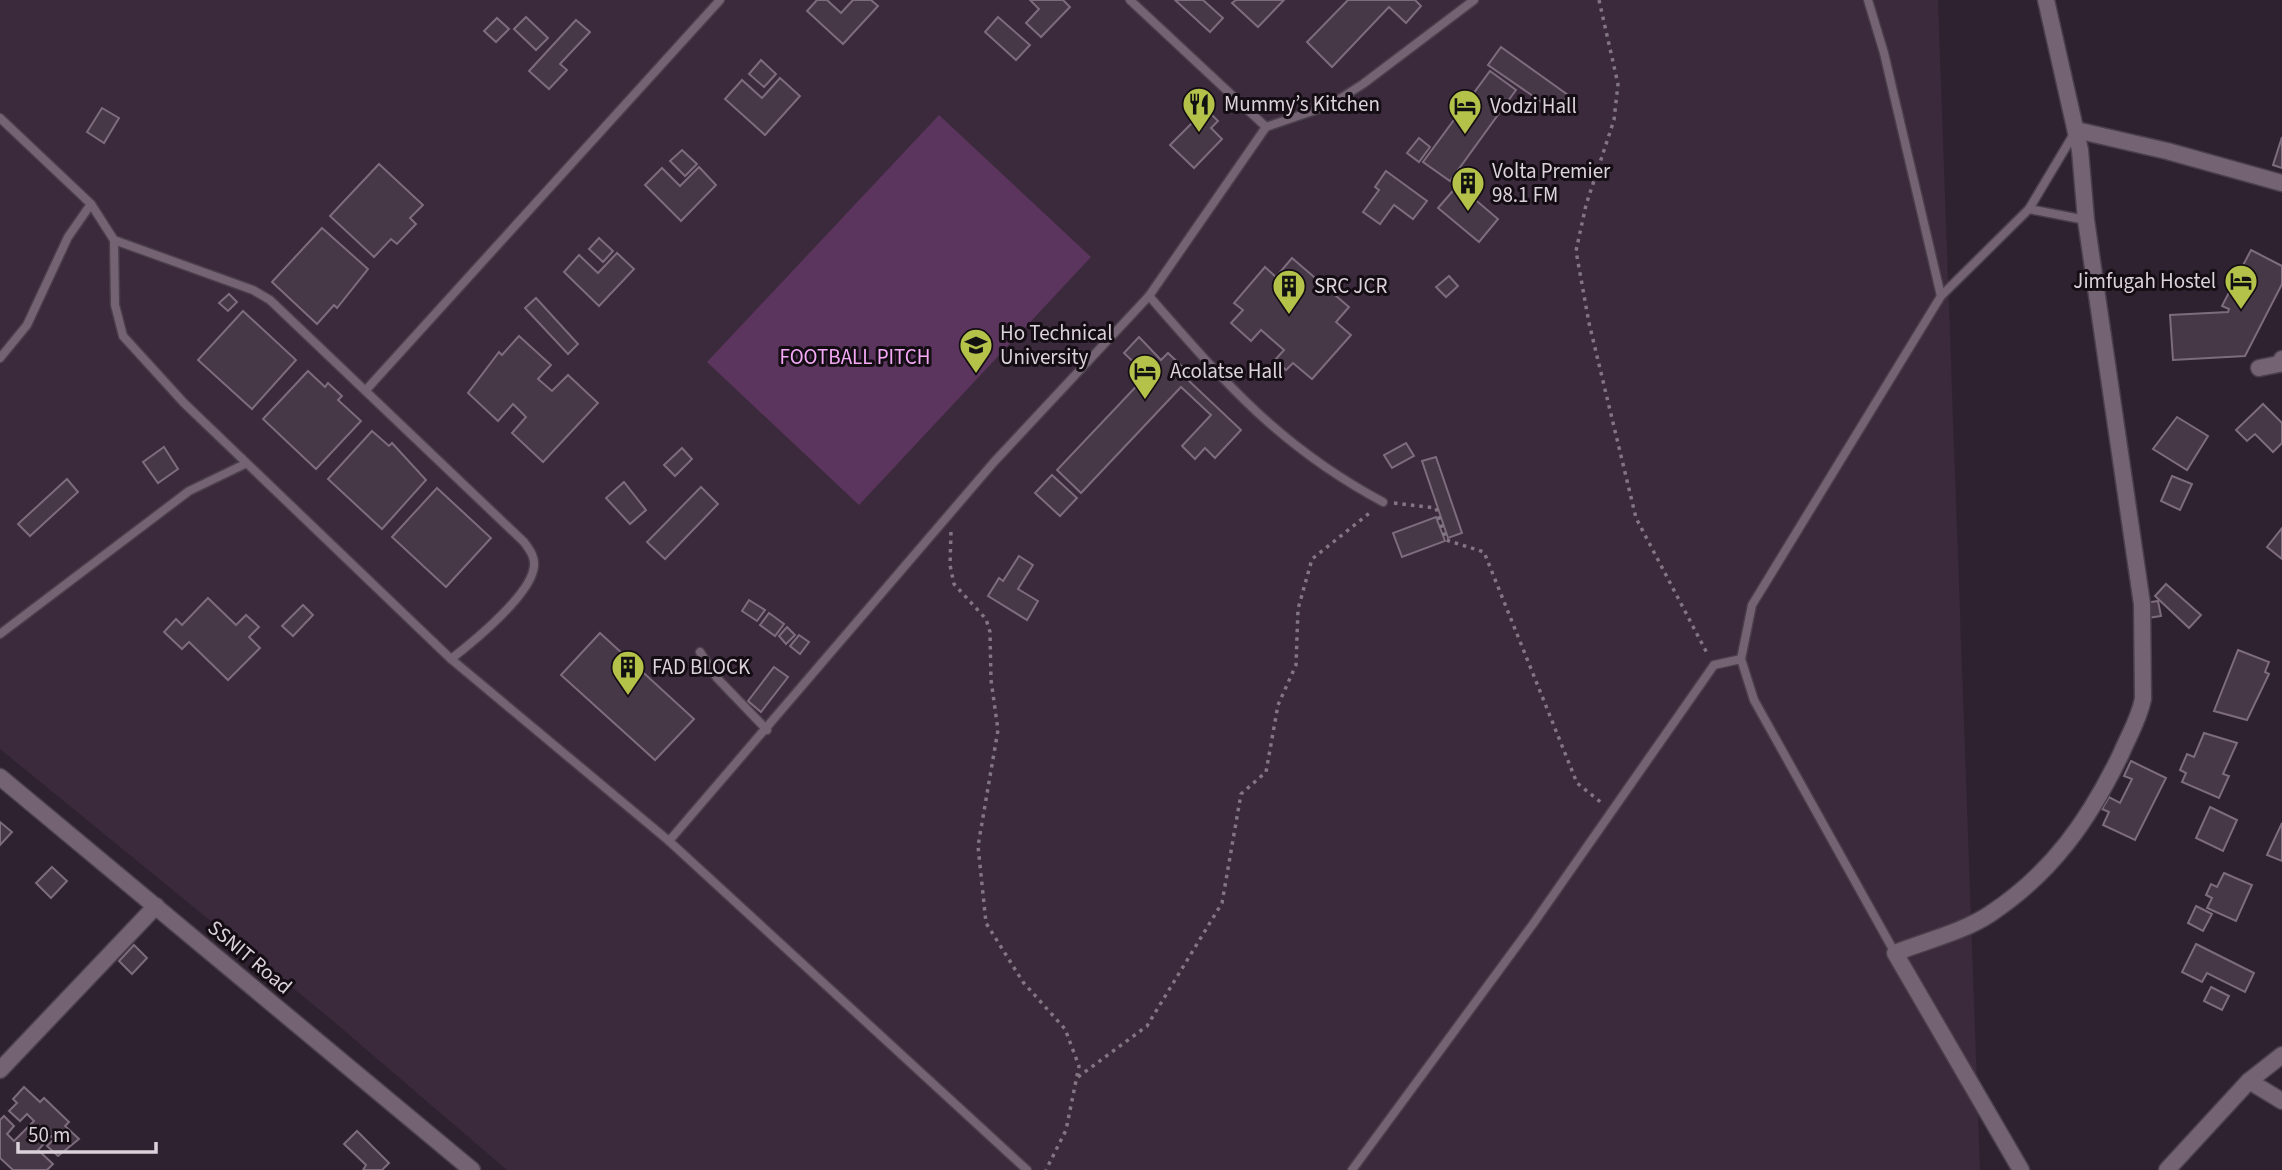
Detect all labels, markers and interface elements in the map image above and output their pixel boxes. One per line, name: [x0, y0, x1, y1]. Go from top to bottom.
restaurant icon: Mummy’s Kitchen: [1180, 85, 1218, 134]
hotel icon: Vodzi Hall: [1446, 87, 1484, 136]
place label: Mummy’s Kitchen: [1224, 89, 1380, 119]
place label: Vodzi Hall: [1490, 91, 1577, 121]
place label: Volta Premier 98.1 FM: [1492, 156, 1611, 210]
building icon: Volta Premier 98.1 FM: [1449, 164, 1487, 213]
hotel icon: Jimfugah Hostel: [2222, 262, 2260, 311]
place label: Jimfugah Hostel: [2073, 266, 2216, 296]
building icon: SRC JCR: [1270, 267, 1308, 316]
place label: SRC JCR: [1314, 271, 1387, 301]
place label: Ho Technical University: [1000, 318, 1113, 372]
school or university icon: Ho Technical University: [957, 326, 995, 375]
park label: FOOTBALL PITCH: [779, 342, 931, 372]
hotel icon: Acolatse Hall: [1126, 352, 1164, 401]
place label: Acolatse Hall: [1170, 356, 1283, 386]
building icon: FAD BLOCK: [609, 648, 647, 697]
place label: FAD BLOCK: [652, 652, 751, 682]
street label: SSNIT Road: [201, 913, 299, 1001]
scale bar: [18, 1110, 156, 1154]
text: 50 m: [28, 1120, 70, 1150]

